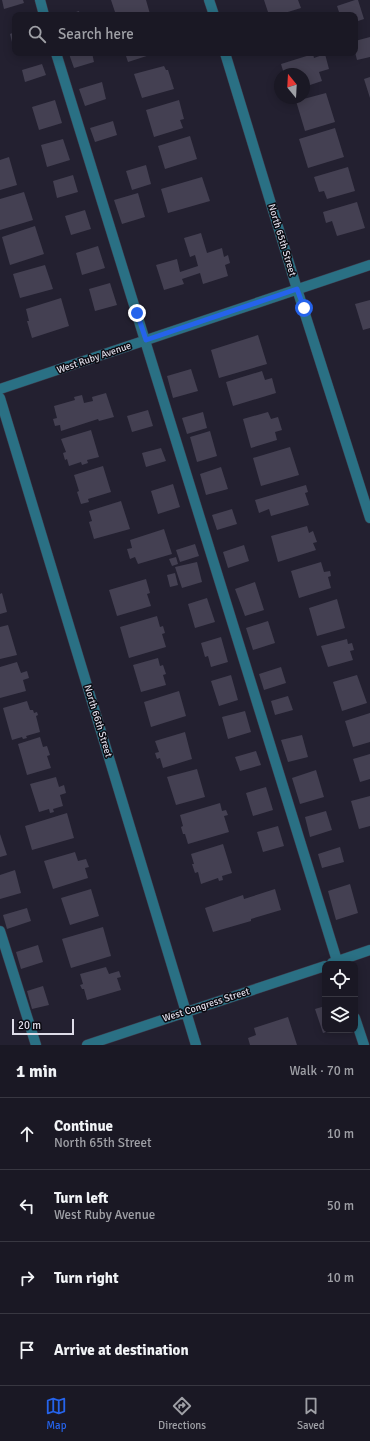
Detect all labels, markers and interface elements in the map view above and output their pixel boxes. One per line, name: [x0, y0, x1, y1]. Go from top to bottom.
search box: [12, 12, 358, 56]
icon: search: [26, 23, 48, 45]
text: Search here: [58, 25, 134, 43]
north arrow: [274, 68, 310, 104]
street label: North 65th Street: [265, 202, 299, 278]
route start: [295, 299, 313, 317]
route end: [128, 304, 146, 322]
street label: West Ruby Avenue: [55, 340, 133, 376]
street label: North 66th Street: [81, 683, 115, 759]
map controls: [322, 961, 358, 1033]
button: locate: [322, 961, 358, 997]
street label: West Congress Street: [161, 985, 251, 1025]
button: layers: [322, 997, 358, 1033]
scale bar: [12, 1017, 74, 1036]
text: 20 m: [18, 1019, 41, 1032]
text: 1 min: [16, 1061, 57, 1082]
text: Walk · 70 m: [290, 1063, 354, 1079]
text: Continue: [54, 1117, 113, 1135]
icon: ahead: [16, 1123, 38, 1145]
text: 10 m: [327, 1126, 354, 1142]
text: North 65th Street: [54, 1135, 152, 1151]
text: Turn left: [54, 1189, 108, 1207]
icon: left: [16, 1195, 38, 1217]
text: 50 m: [327, 1198, 354, 1214]
text: West Ruby Avenue: [54, 1207, 155, 1223]
icon: right: [16, 1267, 38, 1289]
text: Turn right: [54, 1269, 119, 1287]
text: 10 m: [327, 1270, 354, 1286]
icon: arrive: [16, 1339, 38, 1361]
text: Arrive at destination: [54, 1341, 189, 1359]
tab: Map: [45, 1395, 67, 1432]
tab: Directions: [158, 1395, 206, 1432]
tab: Saved: [297, 1395, 325, 1432]

